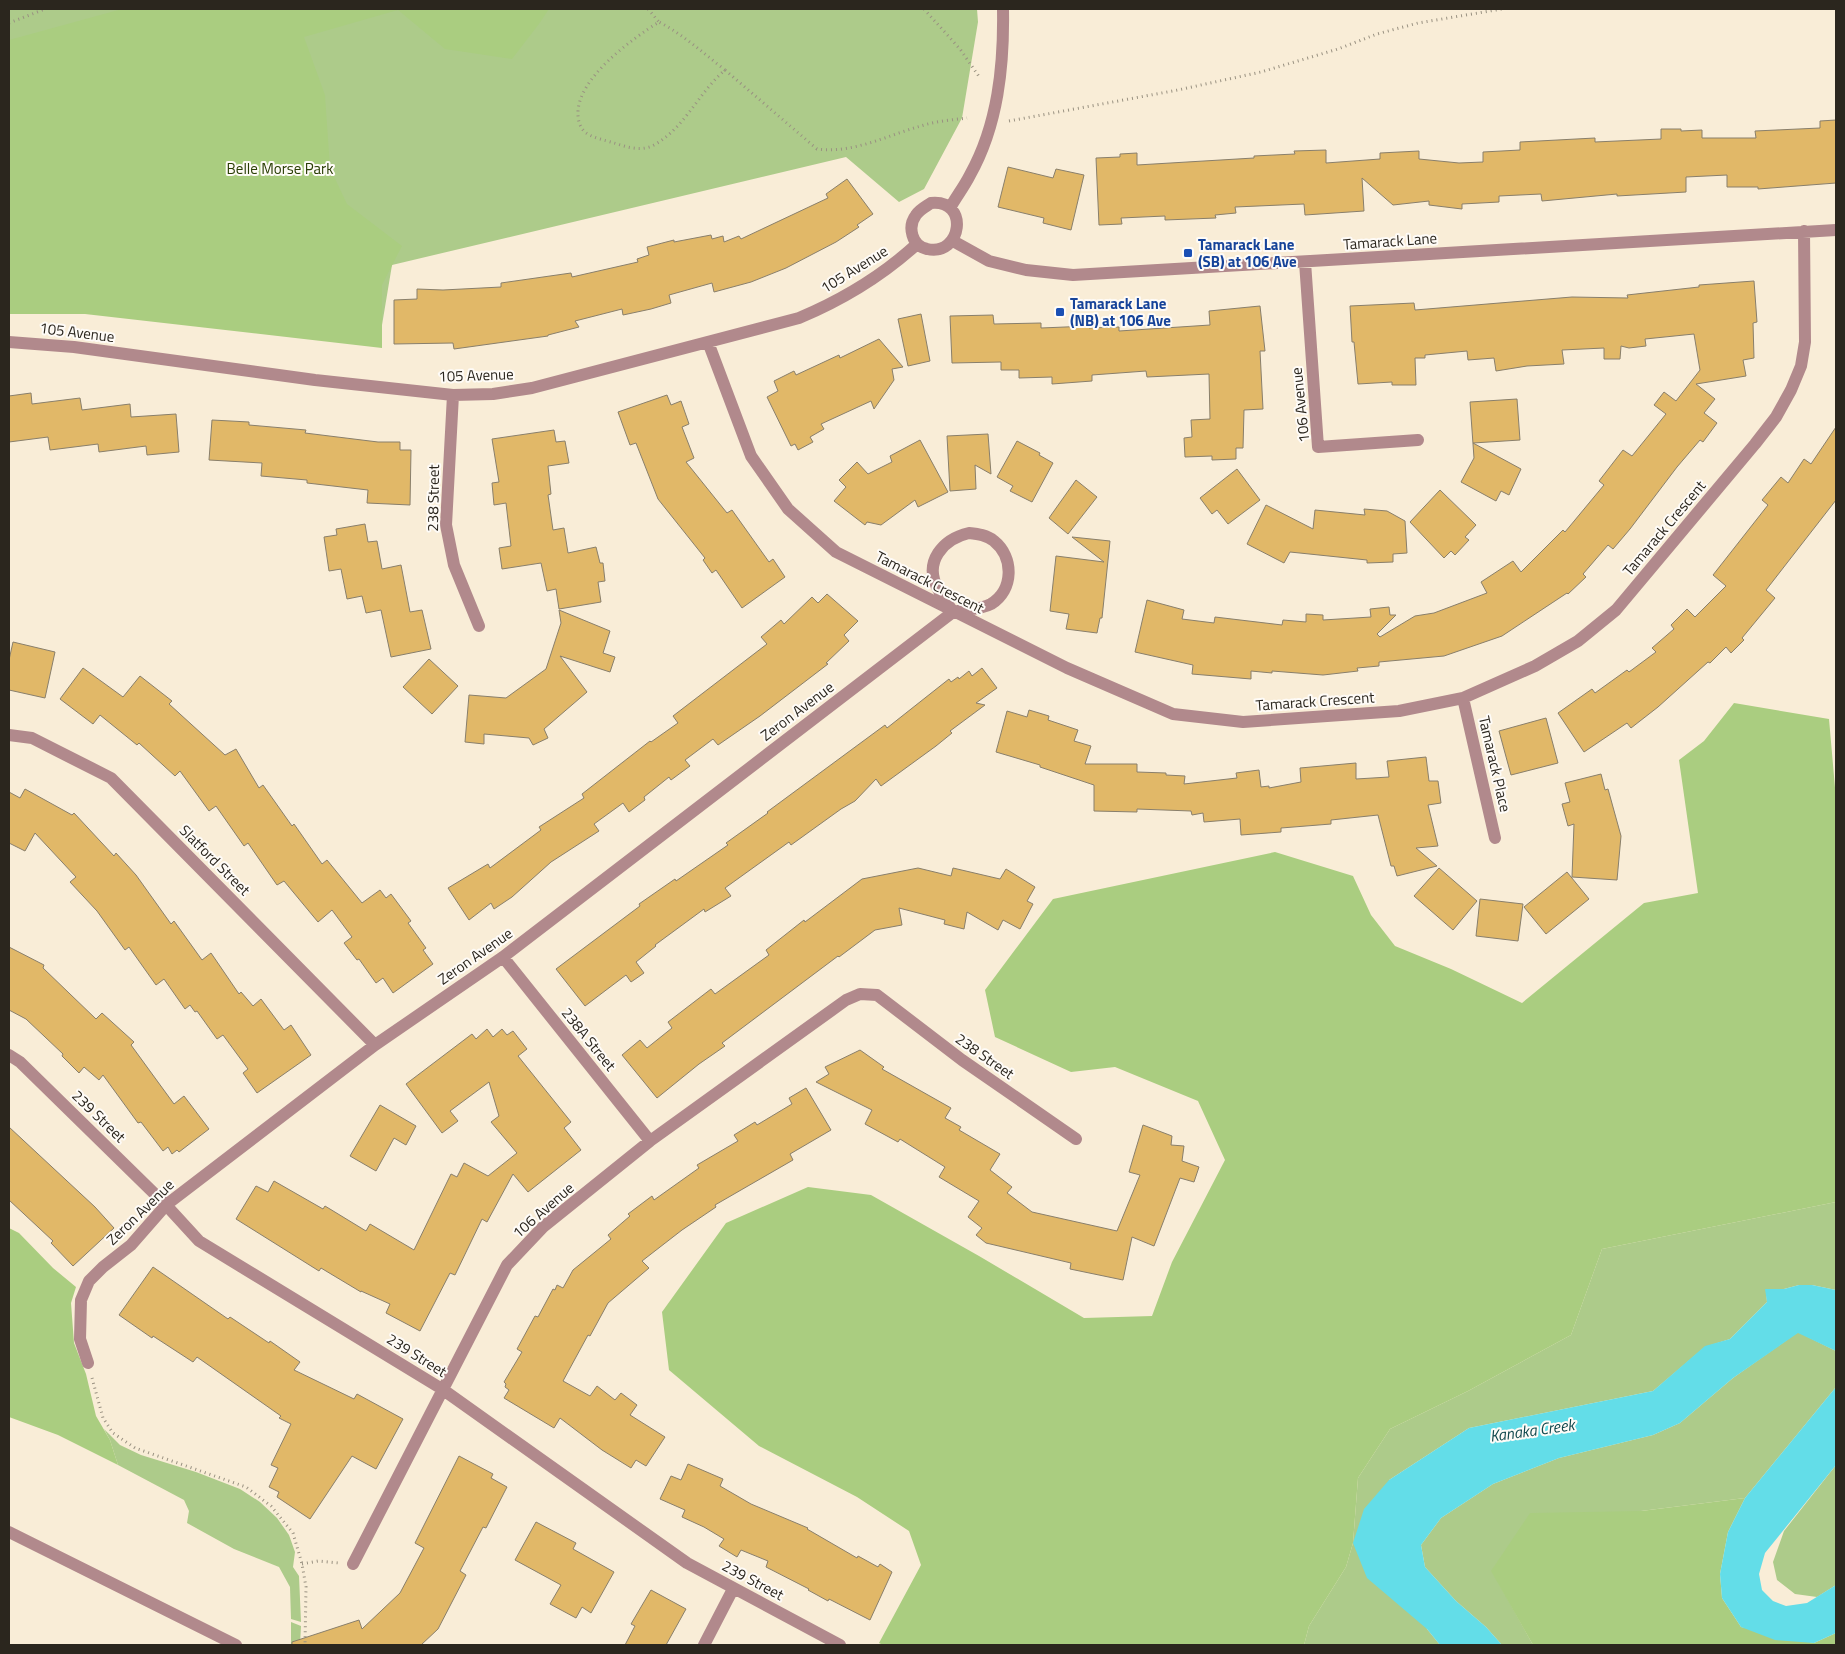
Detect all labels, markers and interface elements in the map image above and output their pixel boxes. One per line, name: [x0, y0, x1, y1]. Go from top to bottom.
park label: Belle Morse Park: [227, 157, 333, 180]
street label: Tamarack Lane: [1342, 226, 1438, 256]
place label: Tamarack Lane (SB) at 106 Ave: [1198, 233, 1297, 273]
street label: 105 Avenue: [816, 239, 892, 299]
marker: Tamarack Lane (SB) at 106 Ave: [1182, 247, 1194, 259]
place label: Tamarack Lane (NB) at 106 Ave: [1070, 292, 1171, 332]
marker: Tamarack Lane (NB) at 106 Ave: [1054, 306, 1066, 318]
street label: 105 Avenue: [38, 316, 116, 348]
street label: 105 Avenue: [438, 362, 514, 388]
street label: 106 Avenue: [1285, 366, 1315, 444]
street label: 238 Street: [421, 463, 445, 532]
street label: Tamarack Crescent: [1617, 475, 1711, 581]
street label: Tamarack Crescent: [872, 545, 989, 620]
street label: Zeron Avenue: [755, 676, 839, 746]
street label: Tamarack Crescent: [1255, 685, 1376, 717]
street label: Tamarack Place: [1473, 714, 1517, 814]
street label: Slatford Street: [174, 819, 256, 901]
street label: Zeron Avenue: [433, 922, 517, 990]
street label: 238A Street: [556, 1002, 622, 1076]
street label: 238 Street: [951, 1027, 1020, 1085]
street label: 239 Street: [67, 1084, 132, 1148]
street label: Zeron Avenue: [101, 1174, 179, 1250]
street label: 106 Avenue: [507, 1177, 579, 1243]
street label: 239 Street: [382, 1327, 452, 1383]
water label: Kanaka Creek: [1488, 1412, 1578, 1448]
street label: 239 Street: [718, 1554, 789, 1606]

